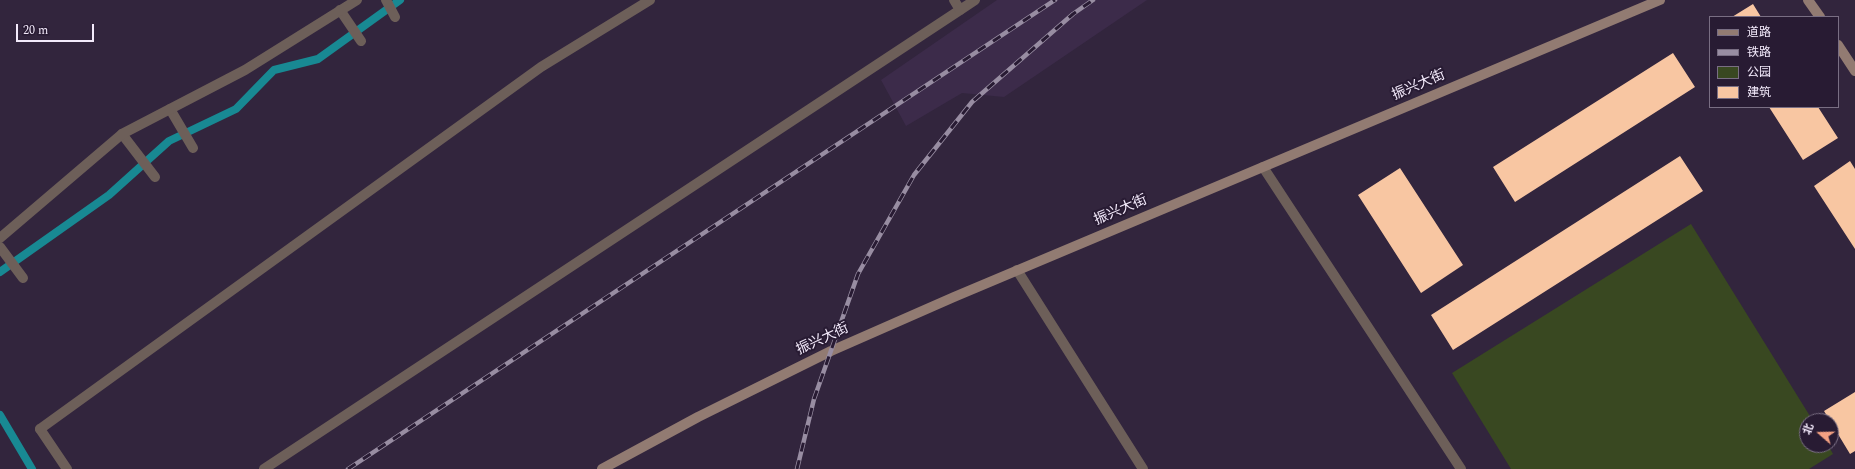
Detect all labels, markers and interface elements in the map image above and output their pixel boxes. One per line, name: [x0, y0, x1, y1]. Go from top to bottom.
scale bar: [18, 16, 96, 42]
legend: [1709, 16, 1839, 108]
text: 20 m: [23, 21, 48, 40]
text: 道路: [1747, 23, 1771, 42]
text: 铁路: [1747, 43, 1771, 62]
text: 公园: [1747, 63, 1771, 82]
street label: 振兴大街: [1390, 67, 1448, 105]
text: 建筑: [1747, 83, 1771, 102]
street label: 振兴大街: [1092, 192, 1150, 230]
street label: 振兴大街: [794, 321, 852, 359]
north arrow: [1799, 413, 1839, 453]
text: 北: [1798, 421, 1818, 437]

